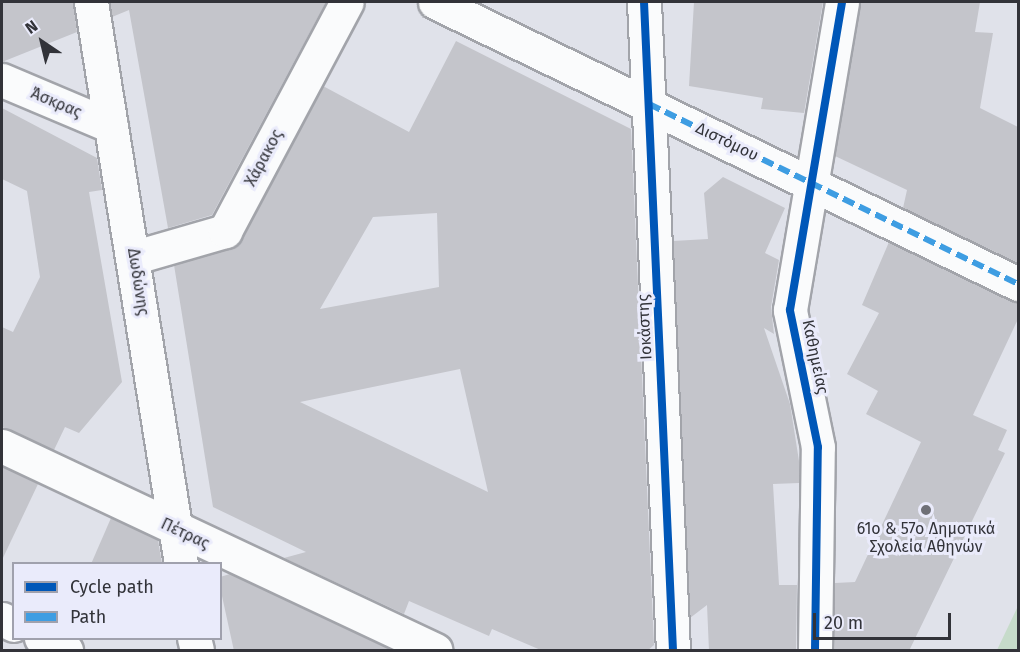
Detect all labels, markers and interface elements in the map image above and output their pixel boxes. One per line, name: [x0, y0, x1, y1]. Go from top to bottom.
north arrow: [12, 12, 72, 72]
text: N: [22, 16, 41, 38]
street label: Άσκρας: [28, 84, 84, 122]
street label: Διστόμου: [692, 119, 762, 165]
street label: Χάρακος: [241, 126, 287, 190]
street label: Δωδώνης: [123, 247, 153, 317]
street label: Ιοκάστης: [634, 294, 656, 360]
street label: Καθημείας: [798, 318, 832, 396]
marker: 61ο & 57ο Δημοτικά Σχολεία Αθηνών: [919, 503, 933, 517]
street label: Πέτρας: [158, 514, 212, 554]
place label: 61ο & 57ο Δημοτικά Σχολεία Αθηνών: [857, 519, 995, 557]
legend: [12, 562, 222, 640]
text: Cycle path: [70, 576, 154, 598]
scale bar: [816, 601, 954, 639]
text: Path: [70, 606, 106, 628]
text: 20 m: [824, 612, 863, 634]

